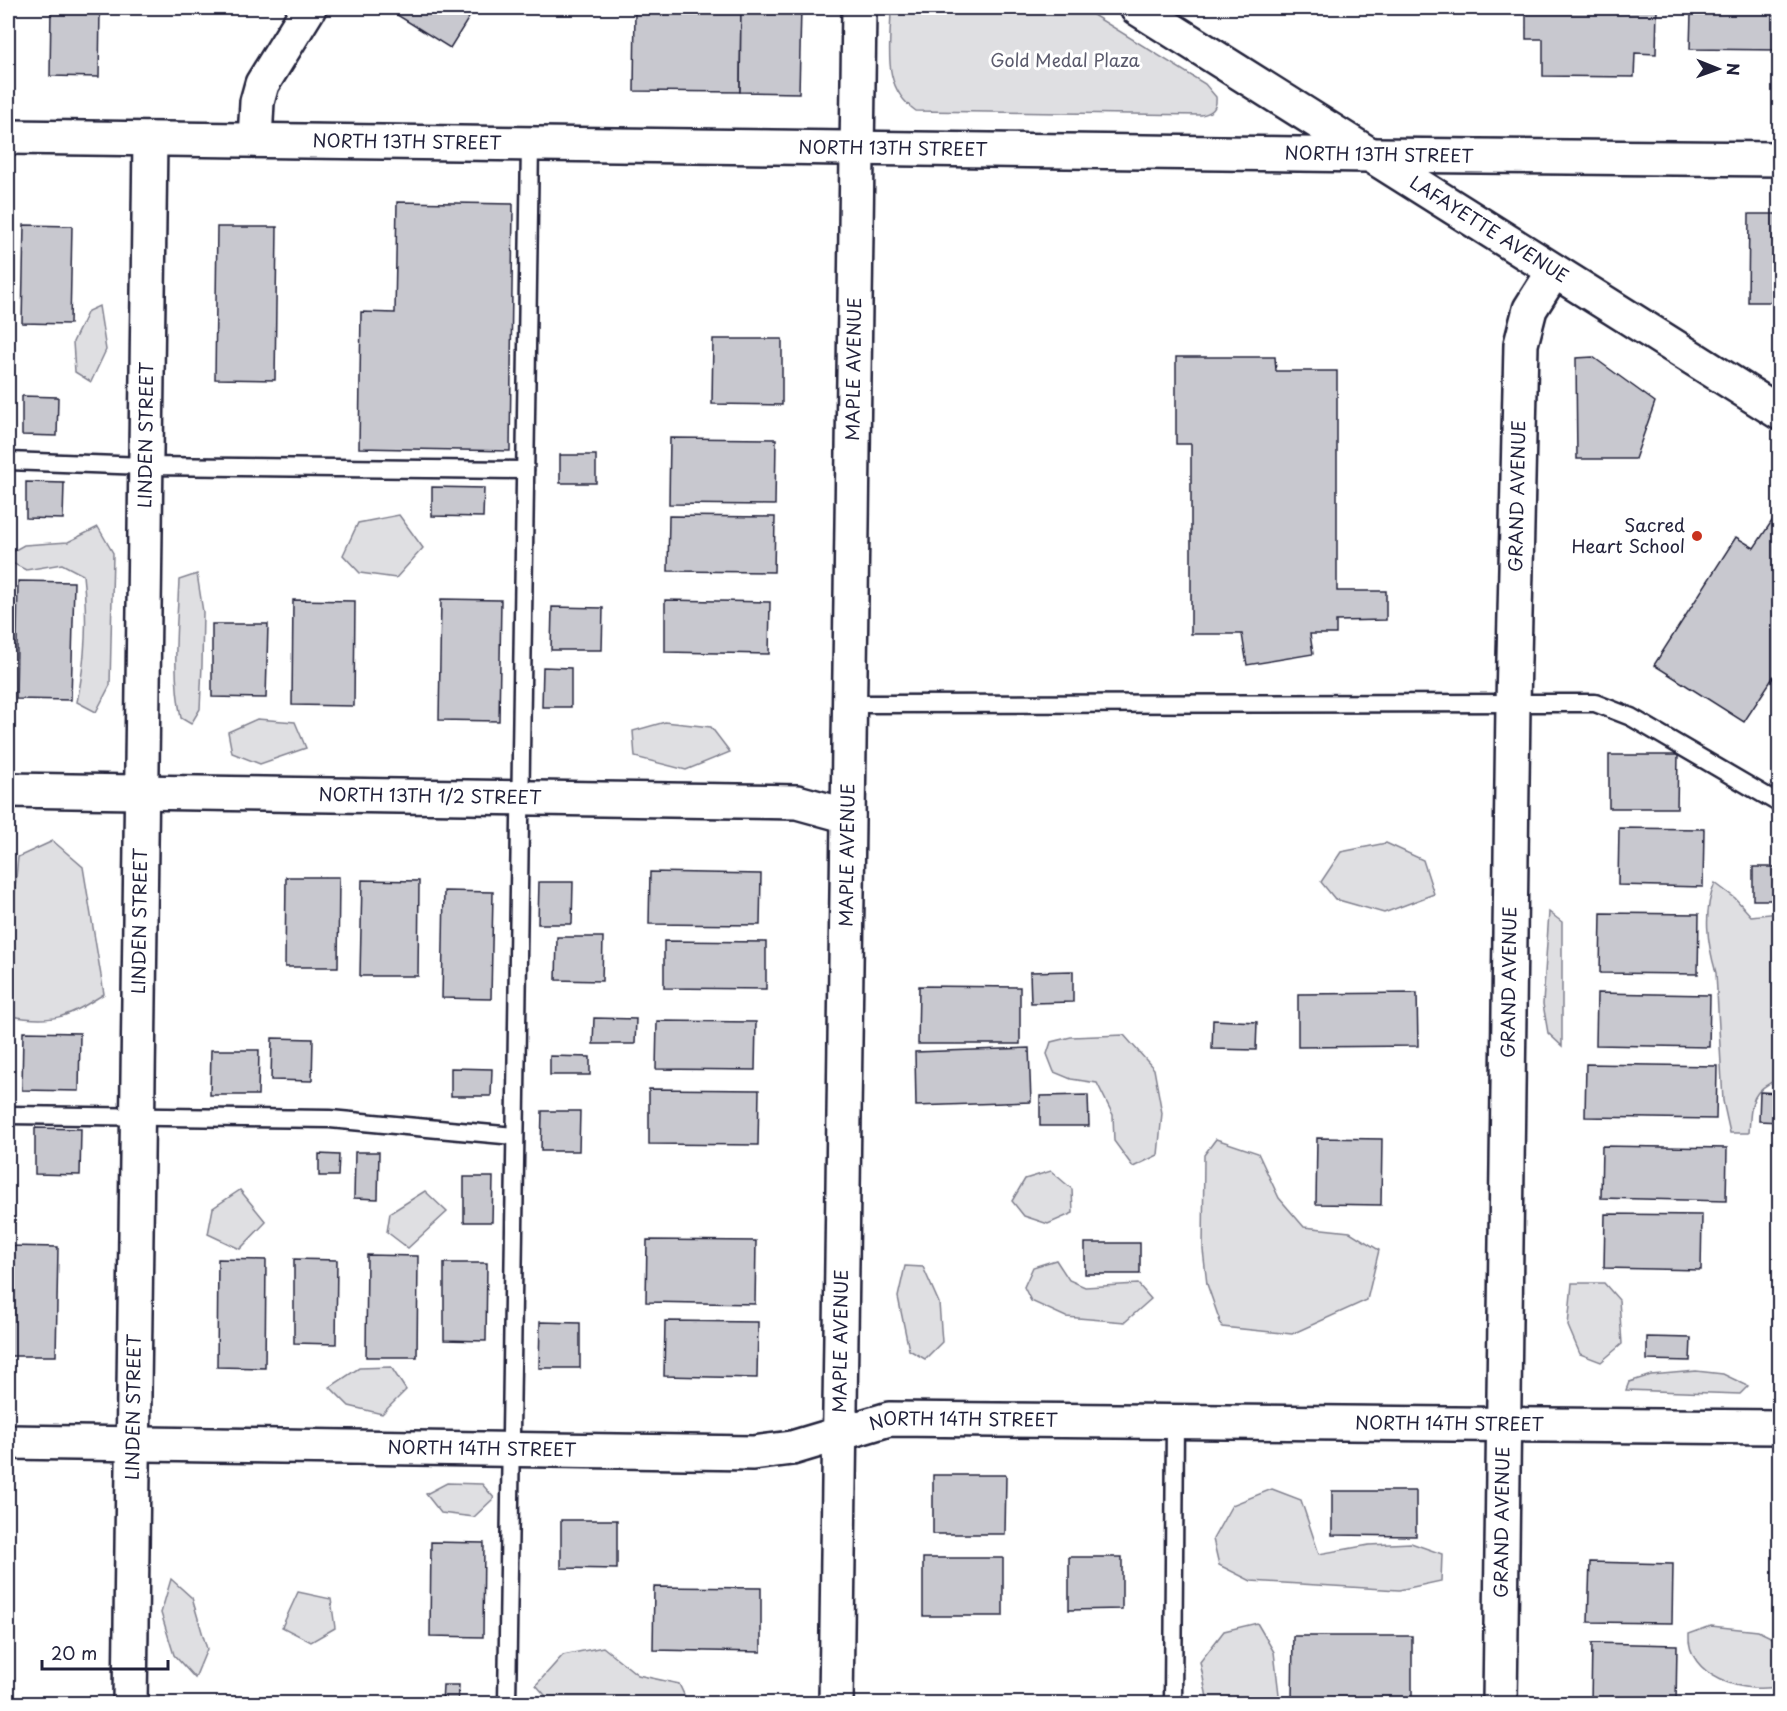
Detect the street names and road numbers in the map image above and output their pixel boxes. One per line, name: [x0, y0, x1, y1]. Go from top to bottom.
street label: NORTH 13TH STREET: [312, 126, 503, 156]
street label: NORTH 13TH STREET: [798, 132, 988, 162]
street label: NORTH 13TH STREET: [1284, 138, 1475, 169]
street label: LAFAYETTE AVENUE: [1405, 168, 1574, 289]
street label: MAPLE AVENUE: [838, 297, 867, 441]
street label: LINDEN STREET: [130, 361, 159, 508]
street label: GRAND AVENUE: [1501, 420, 1531, 572]
street label: NORTH 13TH 1/2 STREET: [318, 780, 542, 810]
street label: MAPLE AVENUE: [832, 783, 860, 927]
street label: LINDEN STREET: [124, 847, 153, 994]
street label: GRAND AVENUE: [1493, 906, 1522, 1058]
street label: MAPLE AVENUE: [825, 1269, 854, 1413]
street label: LINDEN STREET: [118, 1333, 147, 1480]
street label: NORTH 14TH STREET: [866, 1404, 1059, 1436]
street label: NORTH 14TH STREET: [1355, 1408, 1545, 1437]
street label: NORTH 14TH STREET: [387, 1433, 577, 1462]
street label: GRAND AVENUE: [1486, 1446, 1515, 1598]

